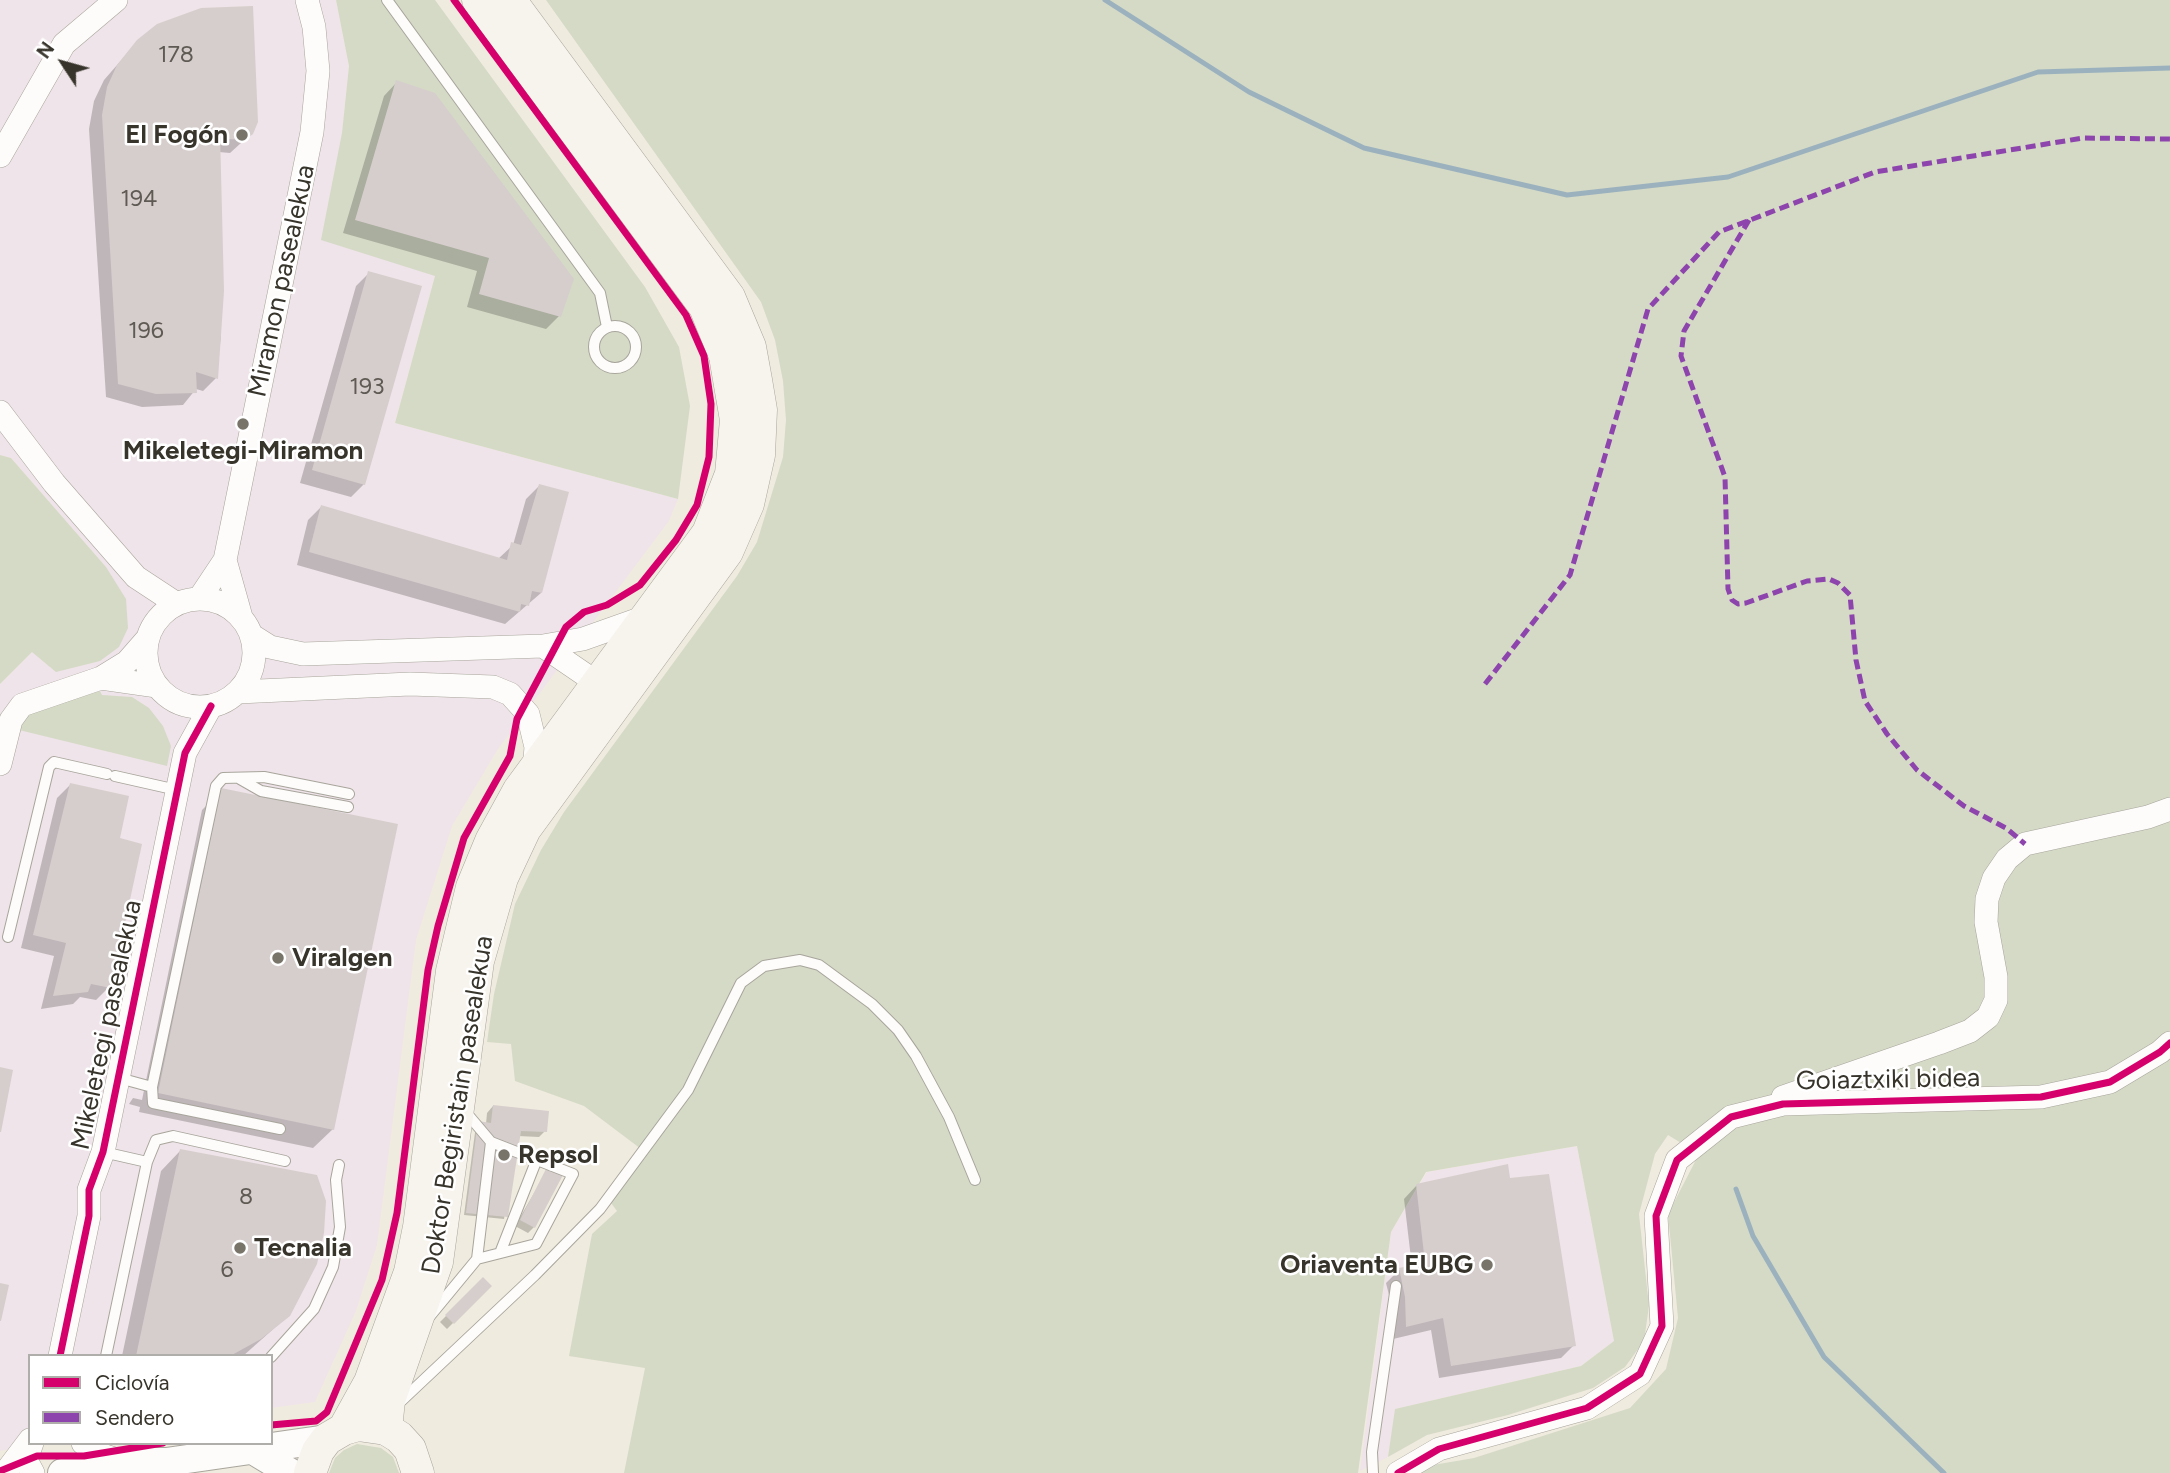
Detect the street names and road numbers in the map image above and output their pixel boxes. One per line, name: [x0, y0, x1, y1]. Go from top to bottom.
street label: Miramon pasealekua: [242, 162, 322, 400]
street label: Mikeletegi pasealekua: [65, 897, 149, 1153]
street label: Doktor Begiristain pasealekua: [416, 933, 500, 1277]
street label: Goiaztxiki bidea: [1796, 1063, 1980, 1097]

